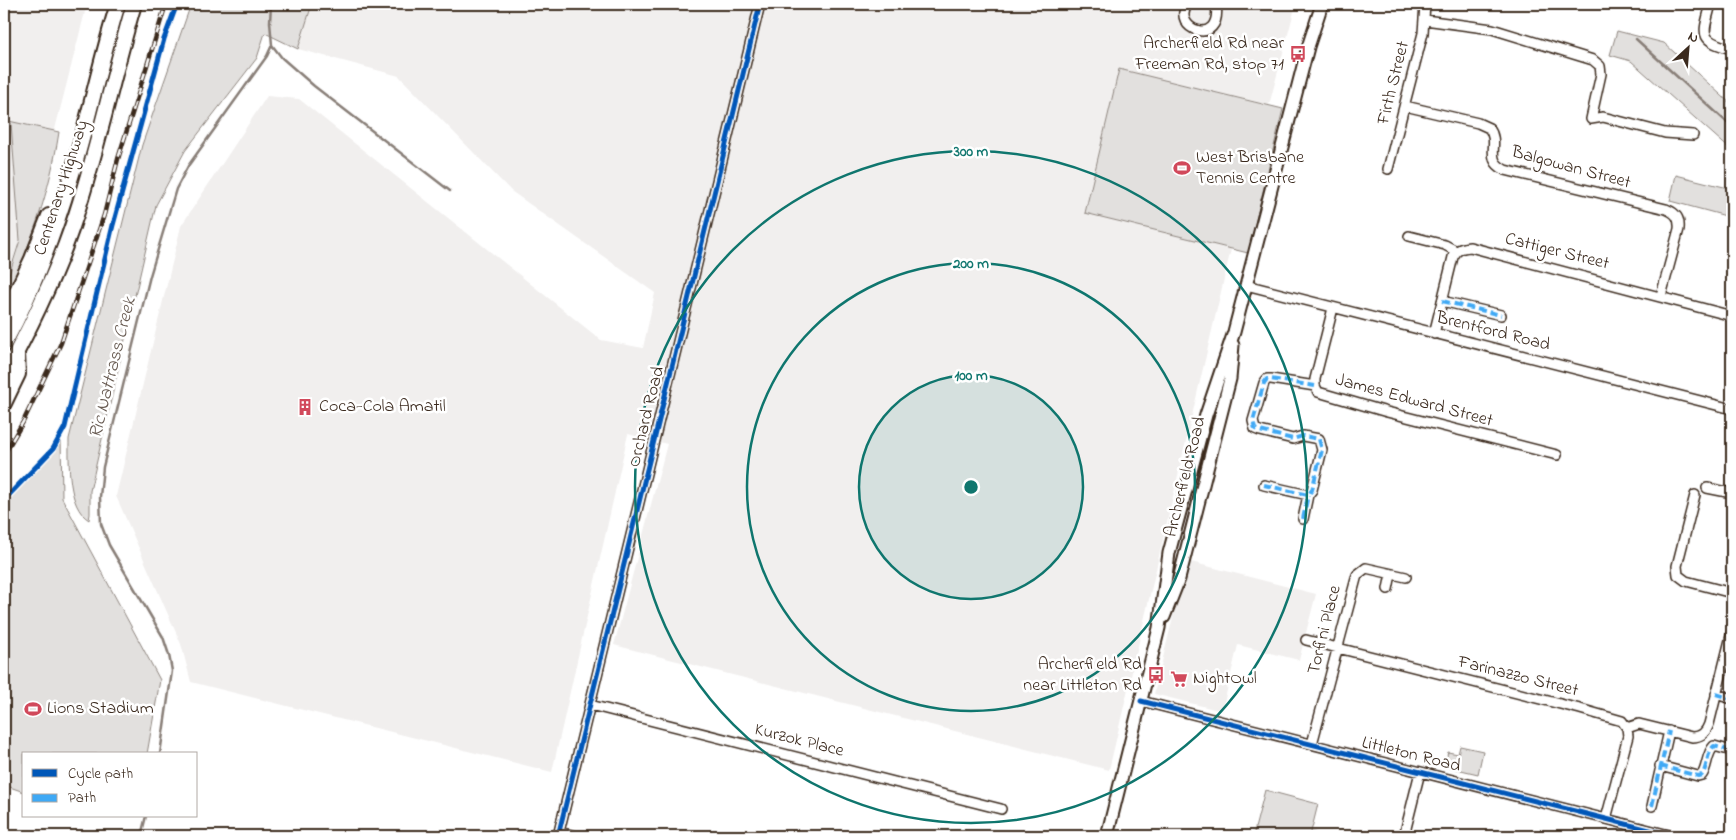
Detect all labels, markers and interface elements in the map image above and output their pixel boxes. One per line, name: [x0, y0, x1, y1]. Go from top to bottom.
north arrow: [1664, 22, 1714, 72]
text: N: [1684, 26, 1702, 49]
place label: Archerfield Rd near Freeman Rd, stop 71: [1134, 31, 1284, 78]
street label: Firth Street: [1371, 39, 1417, 128]
bus stop icon: Archerfield Rd near Freeman Rd, stop 71: [1288, 44, 1308, 64]
street label: Centenary Highway: [28, 117, 97, 259]
street label: Balgowan Street: [1507, 139, 1634, 197]
text: 300 m: [953, 141, 989, 163]
place label: West Brisbane Tennis Centre: [1196, 145, 1305, 192]
sports icon: West Brisbane Tennis Centre: [1172, 158, 1192, 178]
street label: Cattiger Street: [1502, 226, 1612, 278]
text: 200 m: [952, 253, 989, 275]
water label: Ric Nattrass Creek: [82, 294, 144, 442]
street label: Brentford Road: [1432, 305, 1553, 359]
street label: Orchard Road: [622, 364, 672, 470]
text: 100 m: [954, 365, 988, 387]
street label: James Edward Street: [1332, 367, 1496, 435]
place label: Coca-Cola Amatil: [319, 394, 446, 420]
building icon: Coca-Cola Amatil: [295, 397, 315, 417]
street label: Archerfield Road: [1158, 414, 1214, 540]
centre of rings: [962, 478, 980, 496]
street label: Torfini Place: [1301, 582, 1349, 677]
street label: Farinazzo Street: [1454, 649, 1581, 705]
place label: Archerfield Rd near Littleton Rd: [1023, 652, 1142, 699]
bus stop icon: Archerfield Rd near Littleton Rd: [1146, 665, 1166, 685]
place label: NightOwl: [1193, 666, 1257, 693]
supermarket icon: NightOwl: [1169, 669, 1189, 689]
place label: Lions Stadium: [47, 696, 154, 722]
sports icon: Lions Stadium: [23, 699, 43, 719]
street label: Kurzok Place: [751, 717, 847, 765]
street label: Littleton Road: [1359, 730, 1463, 780]
legend: [22, 752, 198, 818]
text: Cycle path: [68, 763, 133, 786]
text: Path: [68, 787, 96, 809]

